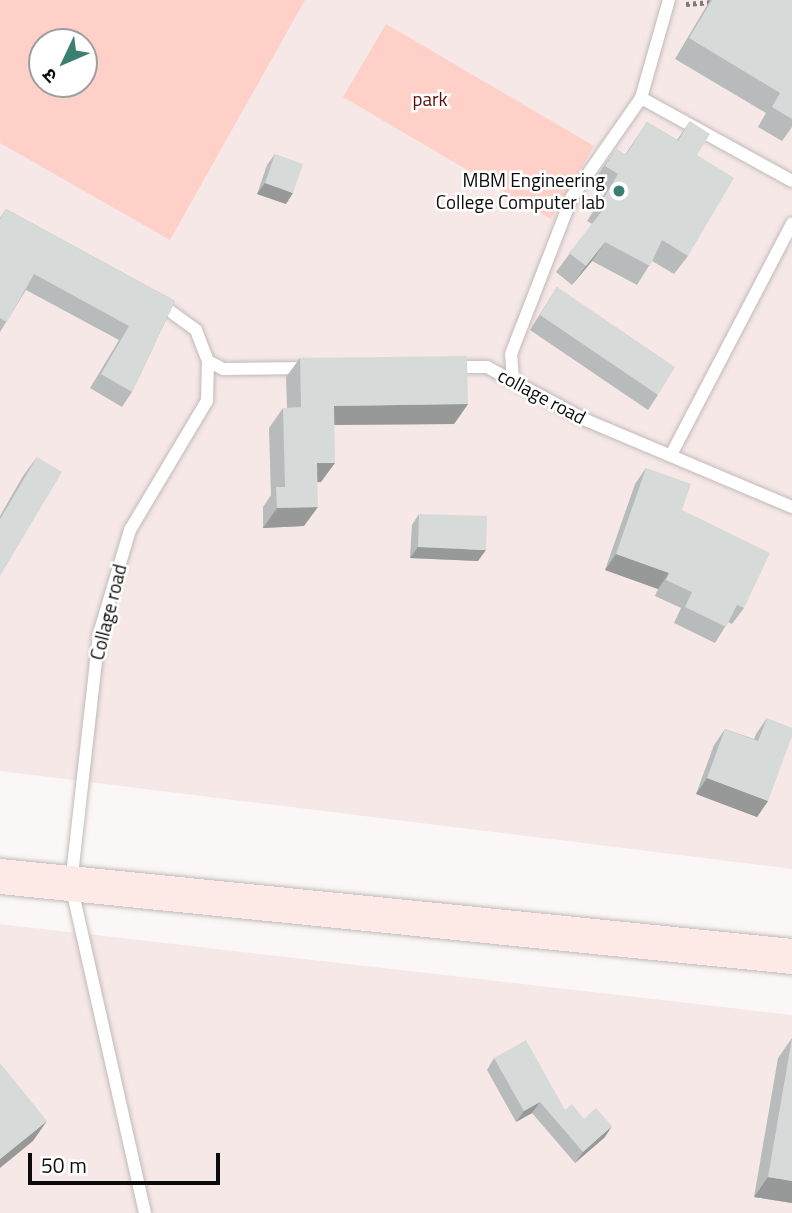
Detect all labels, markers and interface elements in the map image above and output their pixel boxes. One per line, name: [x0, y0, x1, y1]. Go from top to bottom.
north arrow: [28, 28, 98, 98]
text: उ: [35, 62, 63, 91]
park label: park: [412, 88, 448, 110]
place label: MBM Engineering College Computer lab: [436, 169, 605, 213]
marker: MBM Engineering College Computer lab: [611, 183, 627, 199]
street label: collage road: [494, 363, 590, 429]
street label: Collage road: [85, 562, 131, 662]
scale bar: [32, 1140, 224, 1184]
text: 50 m: [41, 1149, 87, 1181]

